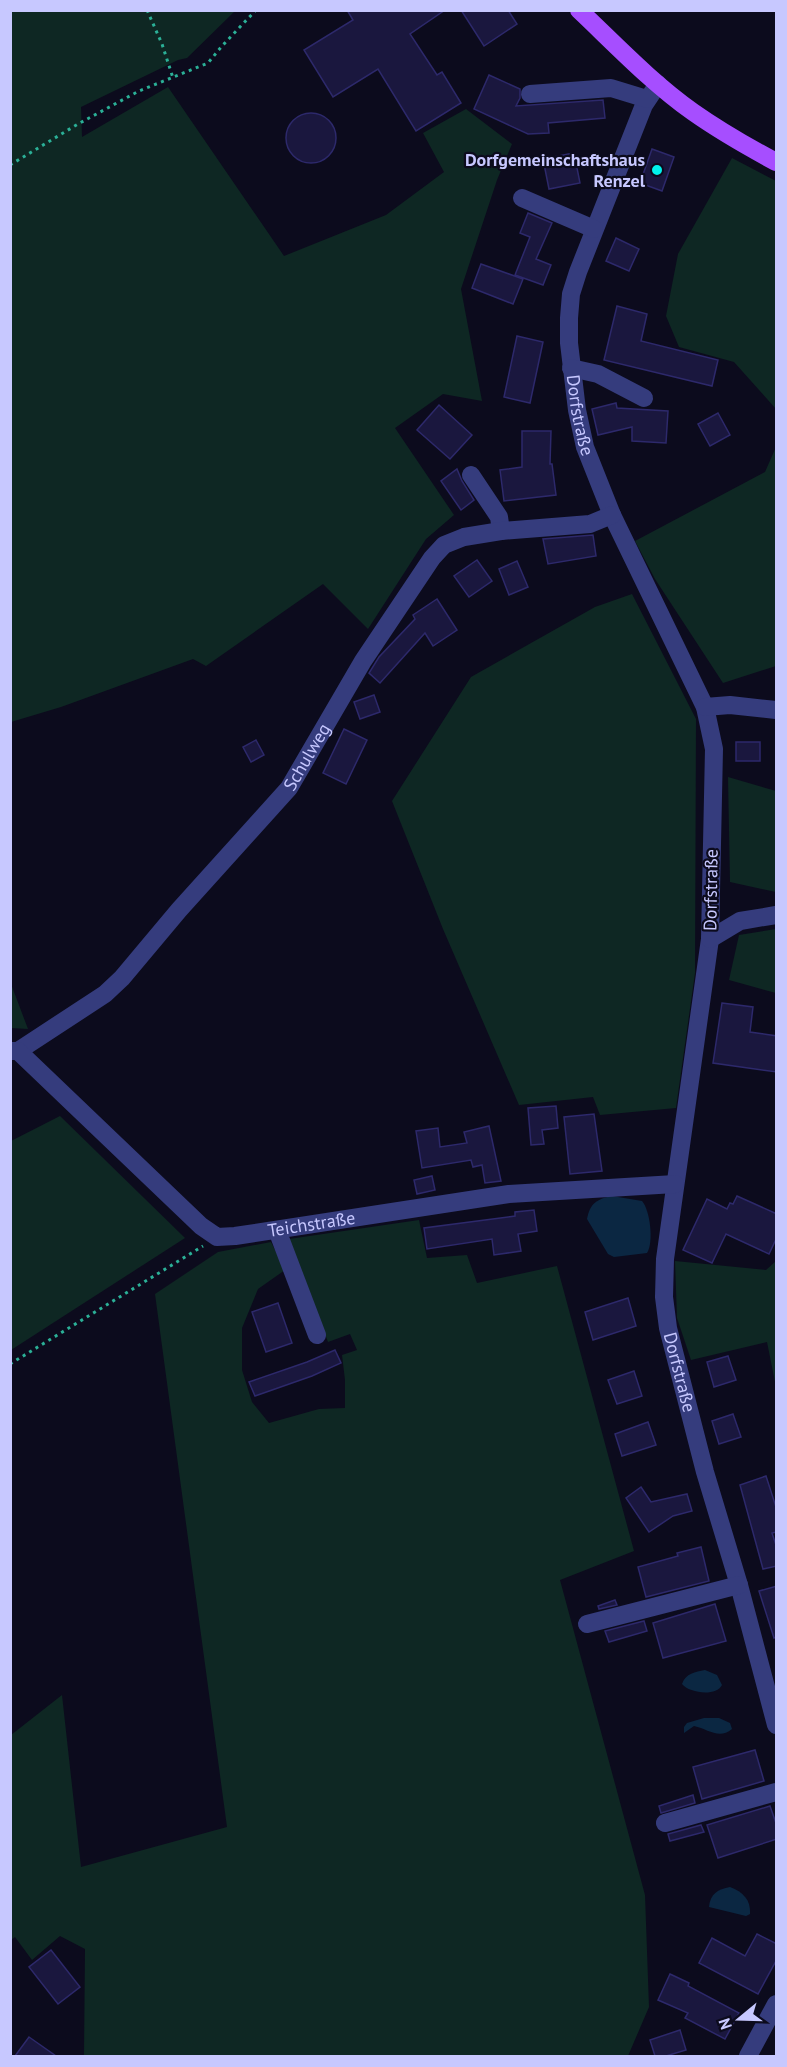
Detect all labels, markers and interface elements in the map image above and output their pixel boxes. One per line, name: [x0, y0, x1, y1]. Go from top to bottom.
place label: Dorfgemeinschaftshaus Renzel: [465, 148, 646, 192]
marker: Dorfgemeinschaftshaus Renzel: [650, 163, 664, 177]
street label: Dorfstraße: [562, 373, 599, 459]
street label: Schulweg: [278, 719, 335, 795]
street label: Dorfstraße: [698, 849, 723, 931]
street label: Teichstraße: [266, 1206, 357, 1242]
street label: Dorfstraße: [659, 1330, 701, 1415]
north arrow: [709, 1989, 769, 2049]
text: N: [714, 2016, 736, 2032]

